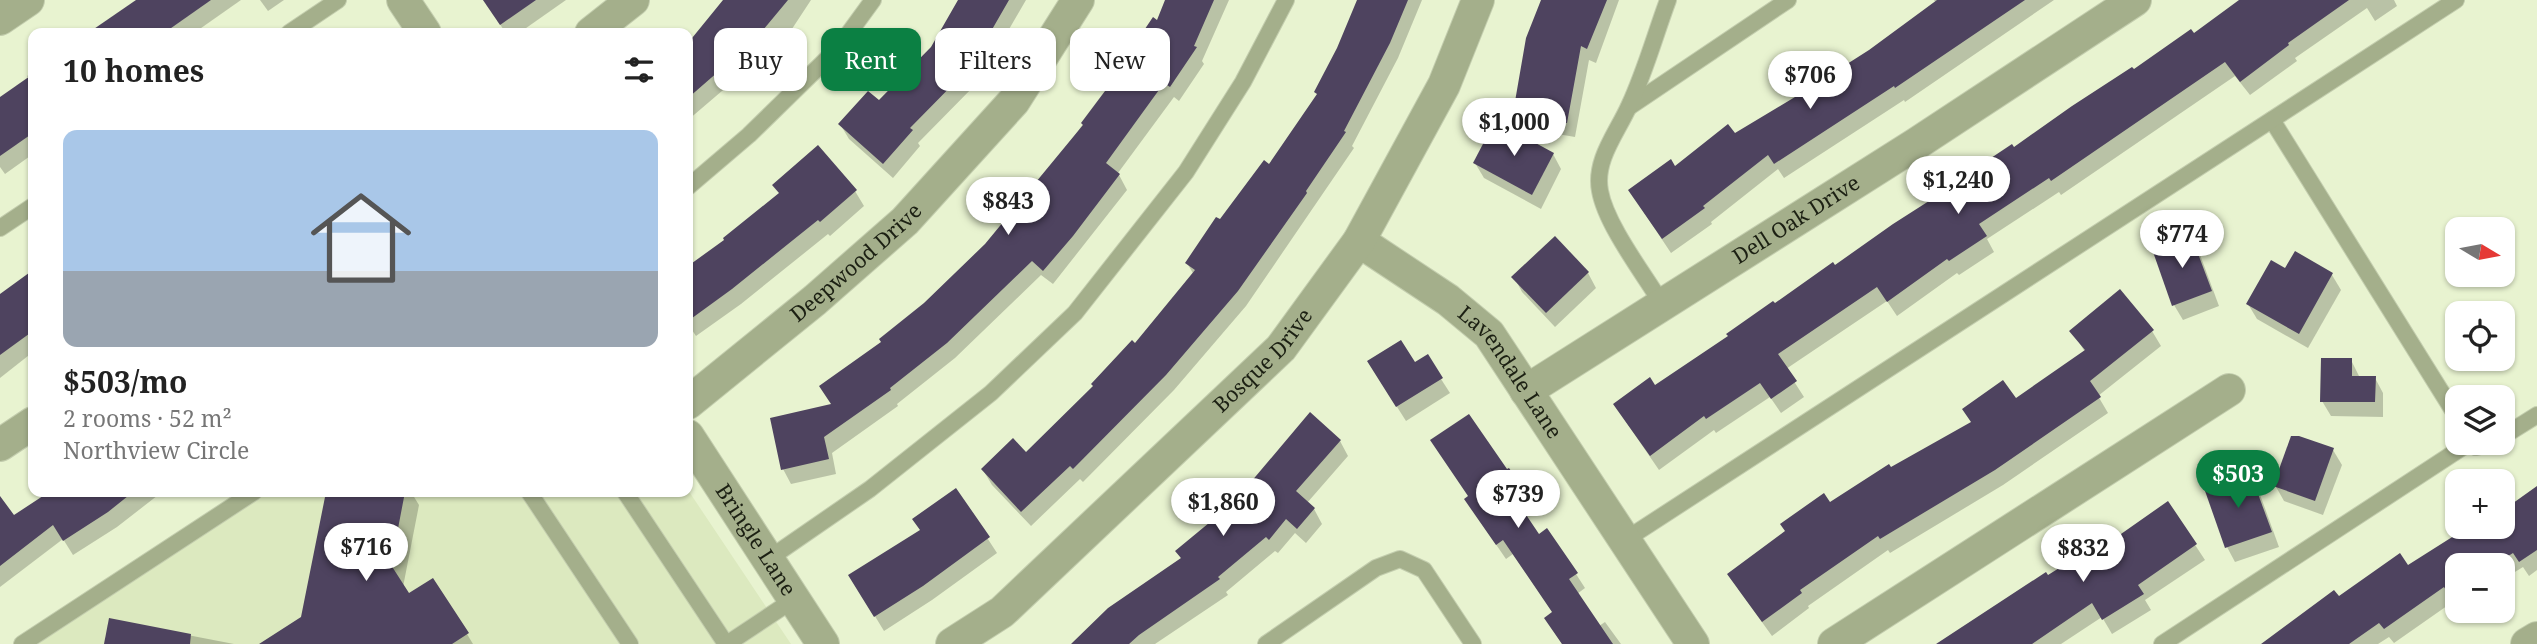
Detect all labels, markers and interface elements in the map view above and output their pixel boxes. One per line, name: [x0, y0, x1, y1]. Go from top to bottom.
chip: Buy: [714, 28, 807, 91]
chip: Rent: [821, 28, 921, 91]
chip: Filters: [935, 28, 1056, 91]
chip: New: [1070, 28, 1170, 91]
text: 10 homes: [63, 50, 204, 91]
icon: filters: [620, 51, 658, 89]
pin: $706: [1769, 52, 1851, 111]
text: $706: [1784, 58, 1836, 90]
pin: $1,000: [1457, 99, 1571, 158]
text: $1,000: [1478, 105, 1550, 137]
pin: $1,240: [1901, 156, 2015, 216]
text: $1,240: [1922, 163, 1994, 195]
street label: Dell Oak Drive: [1727, 168, 1865, 270]
icon: home: [298, 175, 424, 301]
pin: $843: [967, 177, 1049, 237]
text: $843: [982, 184, 1034, 216]
street label: Deepwood Drive: [784, 197, 927, 328]
pin: $774: [2141, 210, 2223, 270]
text: $774: [2156, 217, 2208, 249]
north arrow: [2445, 217, 2515, 287]
map controls: [2445, 217, 2515, 623]
street label: Lavendale Lane: [1452, 299, 1569, 444]
button: locate: [2445, 301, 2515, 371]
street label: Bosque Drive: [1207, 303, 1318, 418]
text: $503/mo: [63, 361, 187, 402]
button: layers: [2445, 385, 2515, 455]
text: 2 rooms · 52 m²: [63, 402, 232, 434]
text: Northview Circle: [63, 434, 249, 466]
pin: $503: [2197, 450, 2279, 510]
text: $503: [2212, 457, 2264, 489]
button: +: [2445, 469, 2515, 539]
pin: $739: [1477, 470, 1559, 530]
text: $739: [1492, 477, 1544, 509]
street label: Bringle Lane: [710, 478, 803, 601]
pin: $1,860: [1166, 478, 1280, 538]
text: $1,860: [1187, 485, 1259, 517]
pin: $716: [325, 524, 407, 583]
pin: $832: [2042, 524, 2124, 584]
text: $716: [340, 530, 392, 562]
text: $832: [2057, 531, 2109, 563]
button: −: [2445, 553, 2515, 623]

